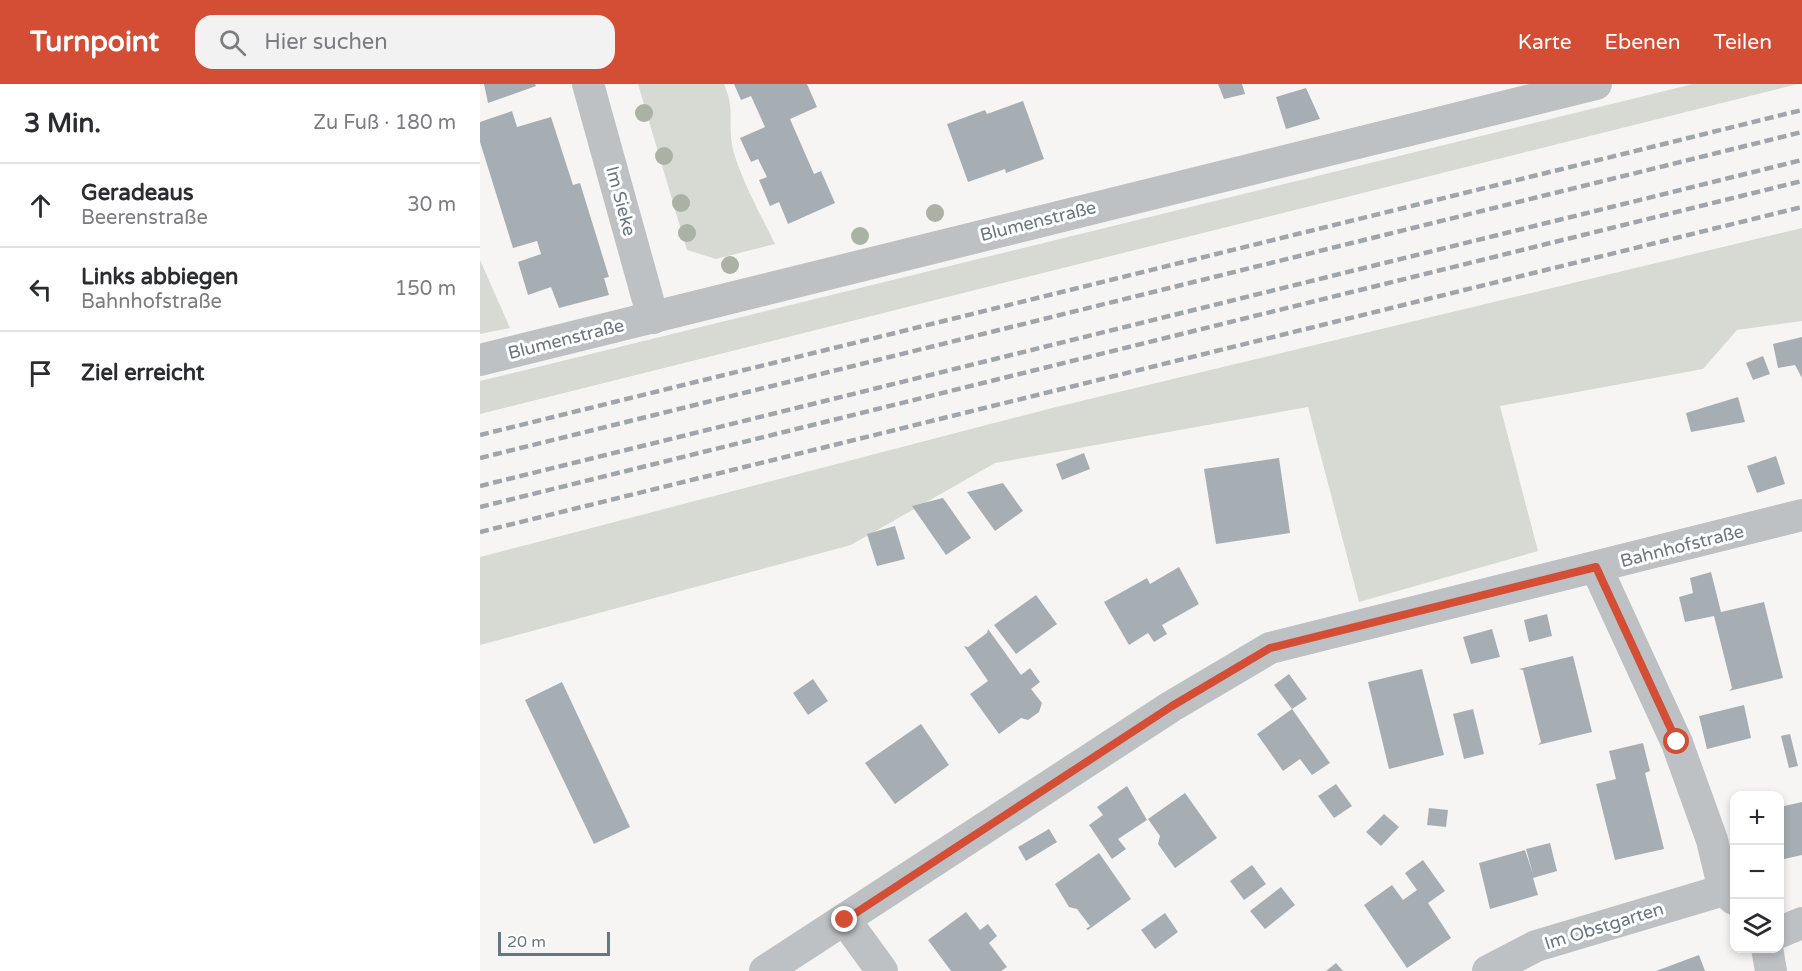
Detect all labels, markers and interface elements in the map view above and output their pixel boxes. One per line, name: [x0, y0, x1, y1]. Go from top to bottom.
search box: [195, 15, 615, 69]
text: Turnpoint: [30, 25, 159, 59]
icon: search: [216, 26, 249, 59]
text: Hier suchen: [264, 29, 388, 55]
text: Karte: [1518, 30, 1572, 55]
text: Ebenen: [1605, 30, 1681, 55]
text: Teilen: [1714, 30, 1772, 55]
text: 3 Min.: [24, 108, 101, 139]
text: Zu Fuß · 180 m: [313, 111, 456, 135]
street label: Im Sieke: [601, 164, 641, 238]
text: Geradeaus: [81, 180, 193, 206]
icon: ahead: [24, 189, 57, 222]
text: 30 m: [407, 193, 456, 217]
street label: Blumenstraße: [978, 196, 1098, 246]
text: Beerenstraße: [81, 206, 208, 230]
text: Links abbiegen: [81, 264, 239, 290]
icon: left: [24, 273, 57, 306]
text: 150 m: [395, 277, 456, 301]
text: Bahnhofstraße: [81, 290, 222, 314]
street label: Blumenstraße: [506, 314, 626, 364]
icon: arrive: [24, 357, 57, 390]
text: Ziel erreicht: [81, 360, 204, 386]
street label: Bahnhofstraße: [1618, 520, 1746, 572]
route start: [1663, 728, 1689, 754]
map controls: [1730, 791, 1784, 953]
button: +: [1730, 791, 1784, 845]
button: −: [1730, 845, 1784, 899]
street label: Im Obstgarten: [1542, 897, 1666, 955]
button: layers: [1730, 899, 1784, 953]
route end: [831, 906, 857, 932]
scale bar: [498, 929, 610, 956]
text: 20 m: [507, 932, 546, 952]

